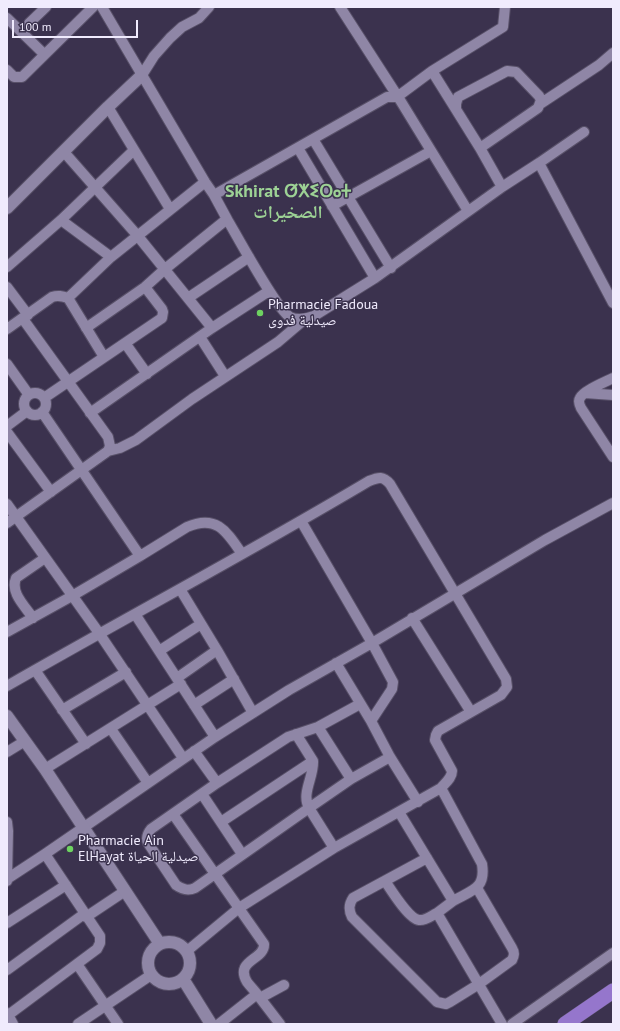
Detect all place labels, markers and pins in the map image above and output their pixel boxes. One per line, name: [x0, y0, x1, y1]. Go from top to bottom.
place label: Pharmacie Fadoua صيدلية فدوى: [268, 297, 378, 330]
marker: Pharmacie Fadoua صيدلية فدوى: [255, 308, 265, 318]
place label: Pharmacie Ain ElHayat صيدلية الحياة: [78, 833, 199, 866]
marker: Pharmacie Ain ElHayat صيدلية الحياة: [65, 844, 75, 854]

